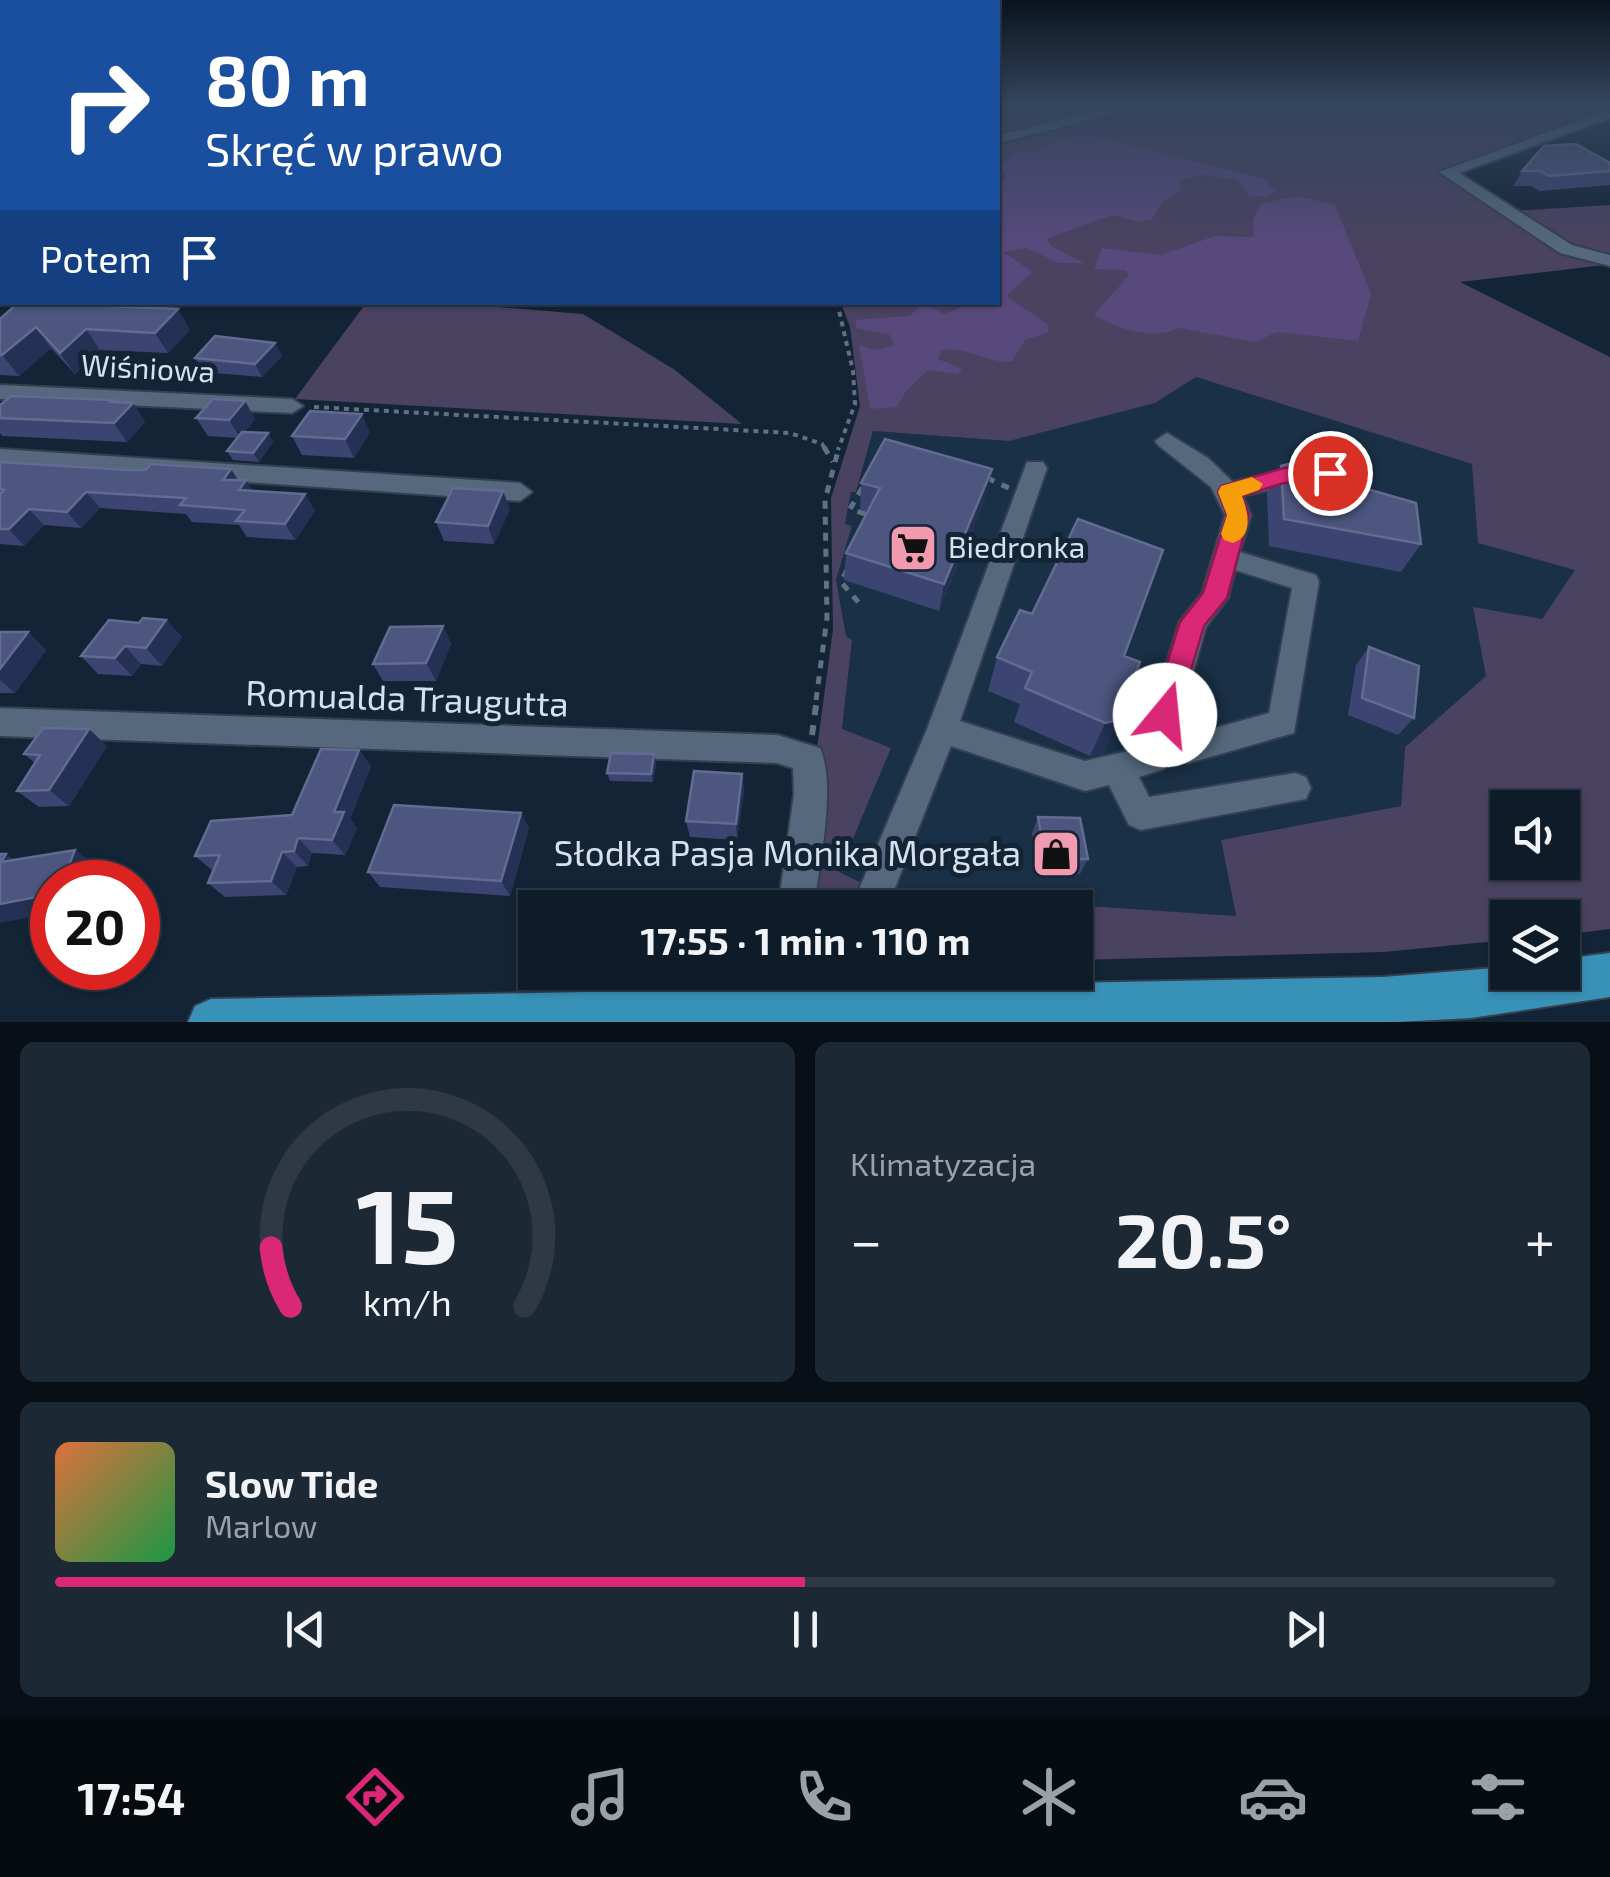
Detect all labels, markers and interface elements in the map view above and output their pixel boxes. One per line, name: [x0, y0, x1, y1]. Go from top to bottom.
text: 80 m: [205, 36, 370, 120]
icon: right: [40, 40, 170, 170]
text: Skręć w prawo: [205, 121, 504, 175]
icon: arrive: [172, 230, 227, 285]
text: Potem: [40, 235, 152, 281]
street label: Wiśniowa: [80, 346, 216, 388]
pin: [1288, 431, 1373, 516]
icon: arrive: [1303, 446, 1358, 501]
supermarket icon: Biedronka: [887, 522, 939, 574]
place label: Biedronka: [948, 528, 1085, 564]
position arrow: [1113, 663, 1217, 767]
street label: Romualda Traugutta: [245, 670, 569, 724]
map controls: [1490, 790, 1580, 990]
button: sound: [1490, 790, 1580, 880]
shop icon: Słodka Pasja Monika Morgała: [1030, 828, 1082, 880]
place label: Słodka Pasja Monika Morgała: [554, 831, 1021, 873]
speed limit sign: 20: [30, 860, 160, 990]
button: layers: [1490, 900, 1580, 990]
text: 17:55 · 1 min · 110 m: [640, 917, 971, 963]
text: Klimatyzacja: [850, 1144, 1036, 1182]
text: 15: [356, 1160, 459, 1285]
text: 20.5°: [1115, 1193, 1292, 1283]
text: −: [850, 1206, 882, 1272]
text: +: [1525, 1206, 1555, 1272]
text: km/h: [363, 1280, 452, 1323]
text: Slow Tide: [205, 1460, 378, 1506]
text: Marlow: [205, 1506, 317, 1544]
icon: previous: [278, 1602, 333, 1657]
icon: pause: [778, 1602, 833, 1657]
icon: next: [1278, 1602, 1333, 1657]
icon: directions: [340, 1762, 410, 1832]
icon: music: [565, 1762, 635, 1832]
icon: phone: [789, 1762, 859, 1832]
icon: climate: [1014, 1762, 1084, 1832]
icon: car: [1238, 1762, 1308, 1832]
icon: filters: [1463, 1762, 1533, 1832]
text: 17:54: [77, 1770, 186, 1824]

